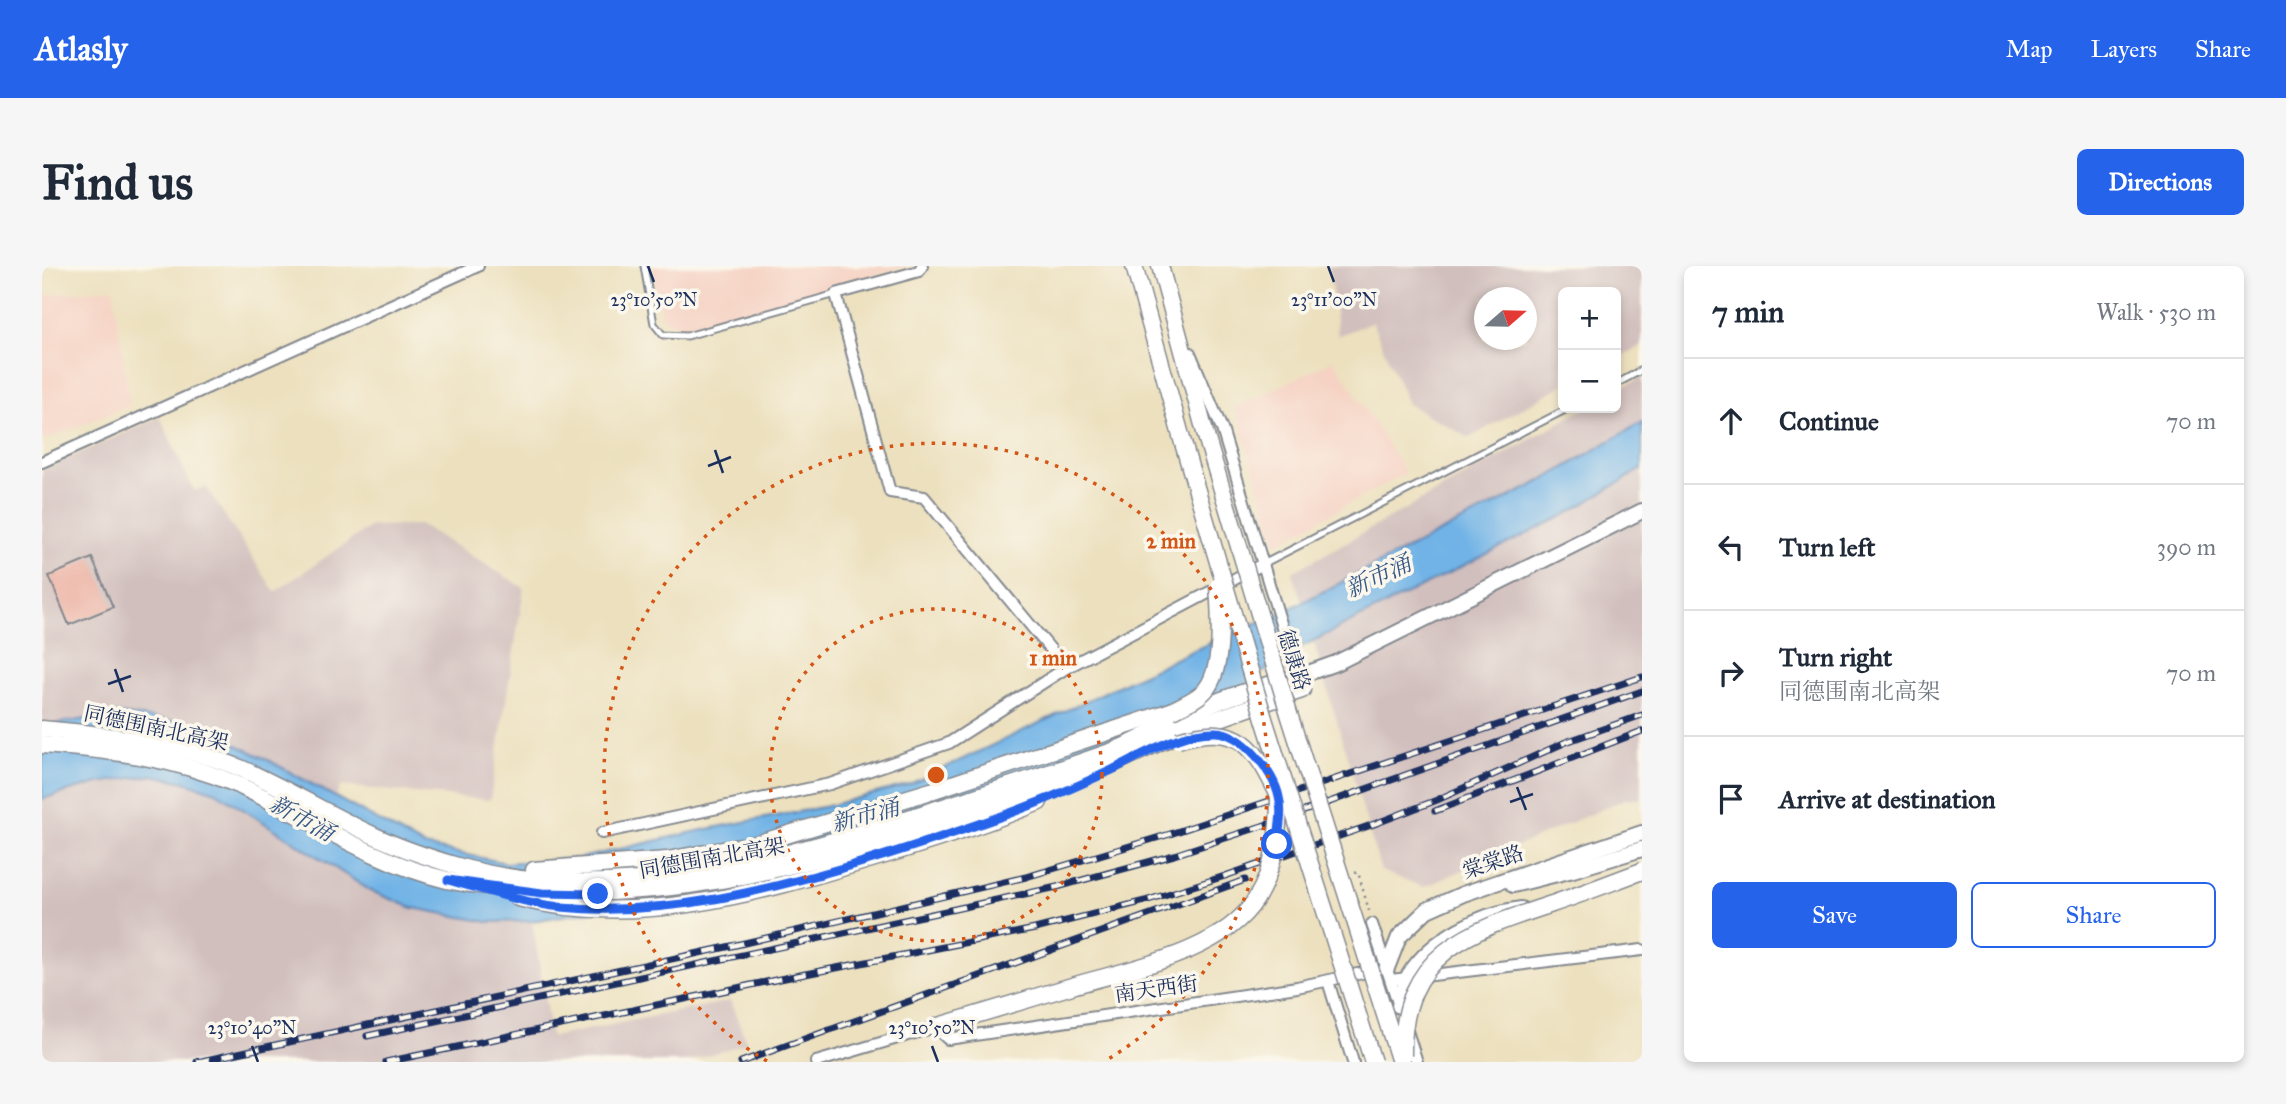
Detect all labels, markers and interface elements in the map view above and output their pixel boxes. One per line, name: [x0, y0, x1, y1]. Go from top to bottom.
text: Atlasly: [35, 29, 127, 69]
text: Map: [2006, 34, 2053, 64]
text: Layers: [2091, 34, 2157, 64]
text: Share: [2195, 34, 2251, 64]
button: Directions: [2077, 149, 2244, 215]
text: Find us: [42, 153, 193, 212]
north arrow: [1474, 287, 1537, 350]
map controls: [1558, 287, 1621, 413]
button: +: [1558, 287, 1621, 350]
text: 23°10'50"N: [610, 289, 698, 311]
text: 23°11'00"N: [1291, 289, 1377, 311]
text: 7 min: [1712, 294, 1784, 330]
text: Walk · 530 m: [2096, 298, 2216, 326]
button: −: [1558, 350, 1621, 413]
icon: ahead: [1712, 402, 1750, 440]
text: Continue: [1779, 405, 1879, 437]
text: 70 m: [2166, 407, 2216, 435]
text: 2 min: [1146, 528, 1196, 554]
icon: left: [1712, 528, 1750, 566]
text: Turn left: [1779, 531, 1875, 563]
text: 390 m: [2157, 533, 2216, 561]
water label: 新市涌: [1341, 547, 1418, 603]
street label: 德康路: [1272, 626, 1316, 694]
text: Turn right: [1779, 641, 1892, 673]
text: 1 min: [1029, 645, 1077, 671]
icon: right: [1712, 654, 1750, 692]
text: 70 m: [2166, 659, 2216, 687]
text: 同德围南北高架: [1779, 677, 1940, 705]
street label: 同德围南北高架: [81, 700, 231, 756]
centre of rings: [924, 763, 948, 787]
icon: arrive: [1712, 780, 1750, 818]
text: Arrive at destination: [1779, 783, 1996, 815]
water label: 新市涌: [265, 789, 342, 848]
water label: 新市涌: [828, 792, 905, 837]
route start: [1261, 828, 1292, 859]
street label: 同德围南北高架: [637, 832, 787, 884]
street label: 棠棠路: [1459, 839, 1527, 885]
route end: [582, 878, 613, 909]
button: Save: [1712, 882, 1957, 948]
button: Share: [1971, 882, 2216, 948]
street label: 南天西街: [1113, 970, 1199, 1008]
text: 23°10'40"N: [208, 1017, 296, 1039]
text: 23°10'50"N: [888, 1017, 976, 1039]

